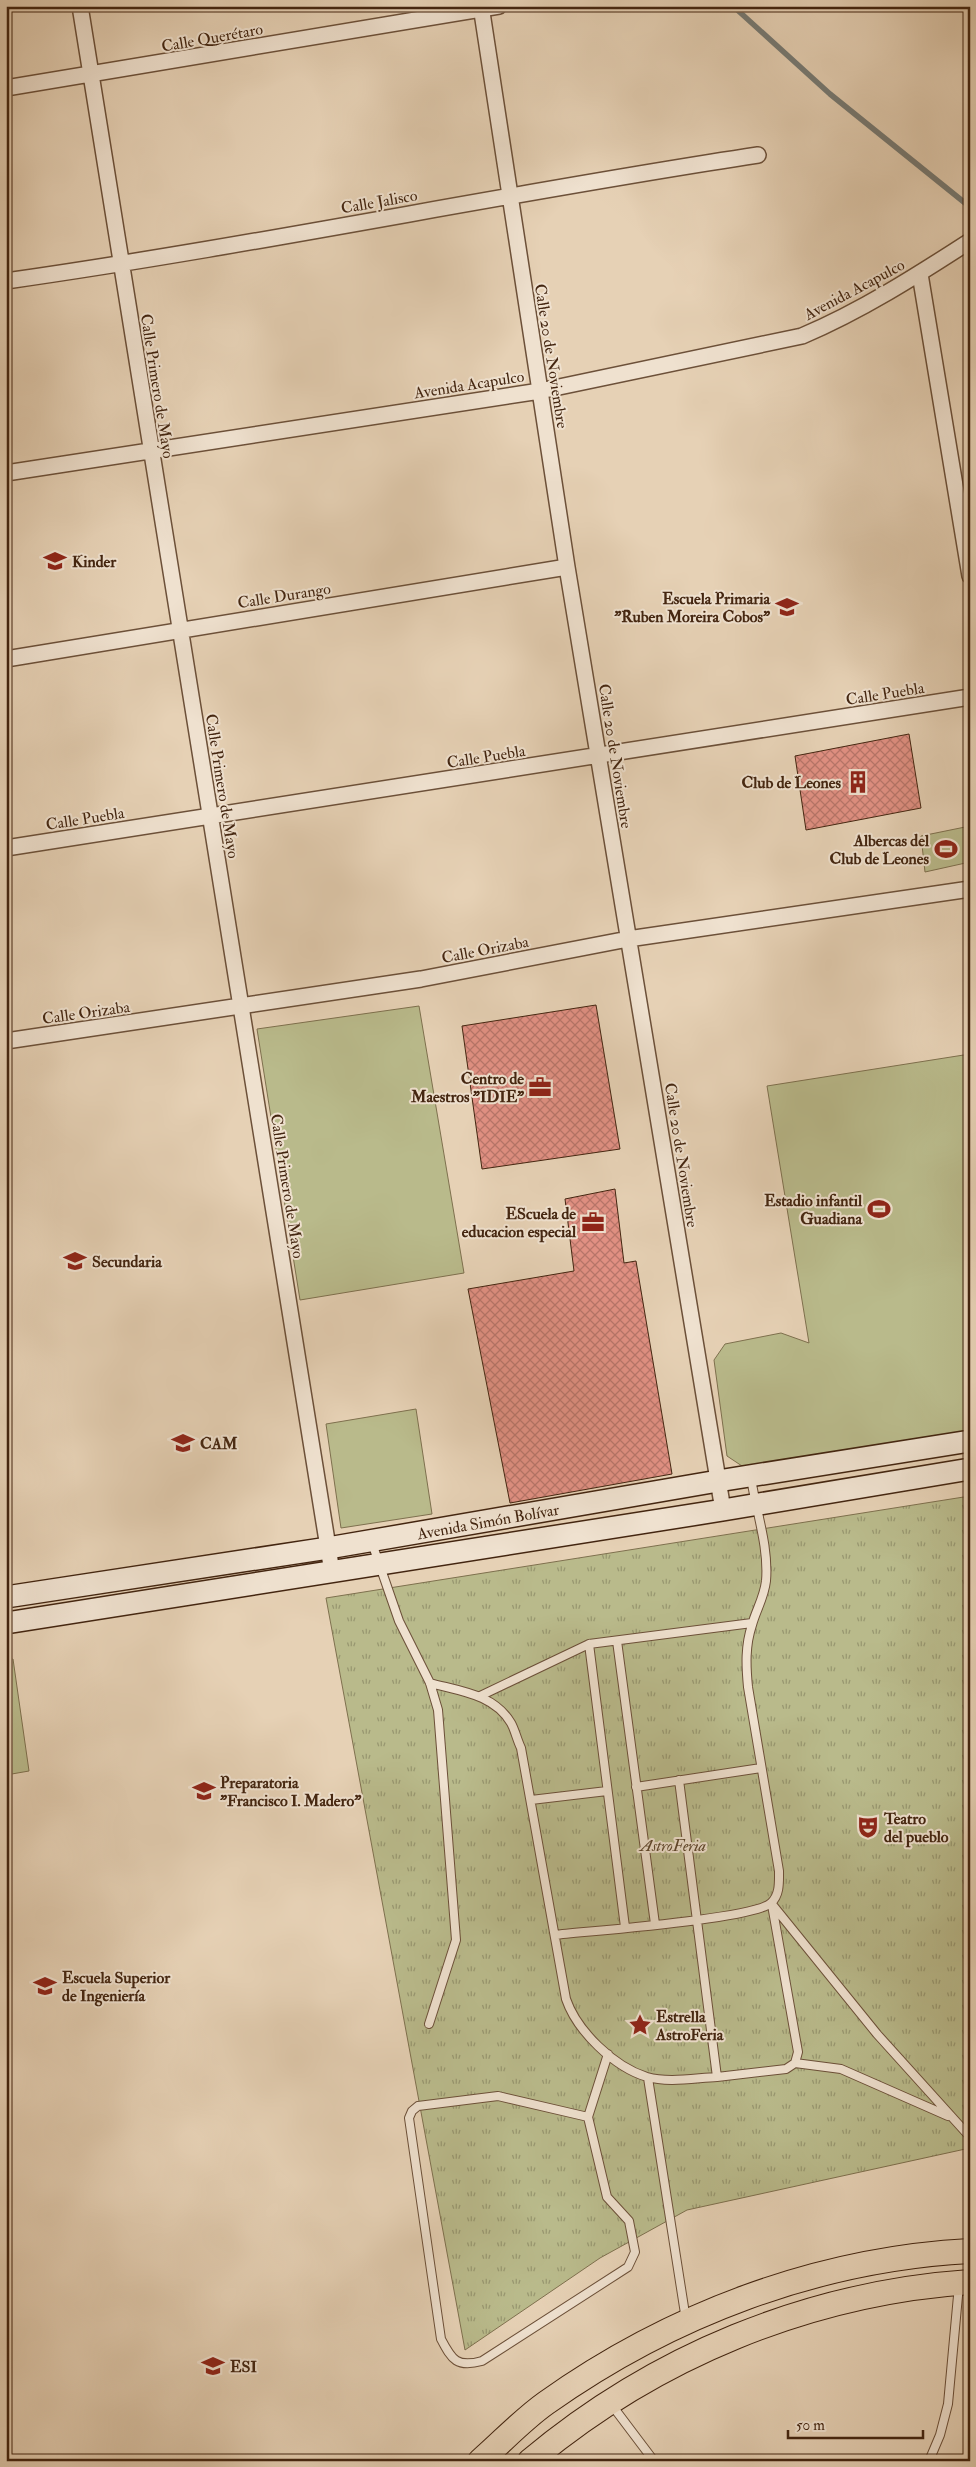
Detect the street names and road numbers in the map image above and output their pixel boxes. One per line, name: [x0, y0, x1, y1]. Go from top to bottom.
street label: Calle Querétaro: [160, 19, 265, 57]
street label: Calle Jalisco: [339, 185, 419, 220]
street label: Avenida Acapulco: [800, 255, 909, 326]
street label: Calle 20 de Noviembre: [530, 282, 572, 430]
street label: Calle Primero de Mayo: [136, 312, 178, 460]
street label: Avenida Acapulco: [412, 366, 526, 405]
street label: Calle Durango: [236, 579, 332, 613]
street label: Calle Puebla: [844, 678, 926, 710]
street label: Calle 20 de Noviembre: [594, 682, 636, 830]
street label: Calle Primero de Mayo: [201, 712, 243, 860]
street label: Calle Puebla: [445, 741, 527, 773]
street label: Calle Puebla: [44, 803, 126, 835]
street label: Calle Orizaba: [440, 932, 531, 968]
street label: Calle Orizaba: [41, 997, 132, 1029]
street label: Calle 20 de Noviembre: [660, 1081, 702, 1229]
street label: Calle Primero de Mayo: [266, 1112, 308, 1260]
street label: Avenida Simón Bolívar: [415, 1500, 561, 1545]

